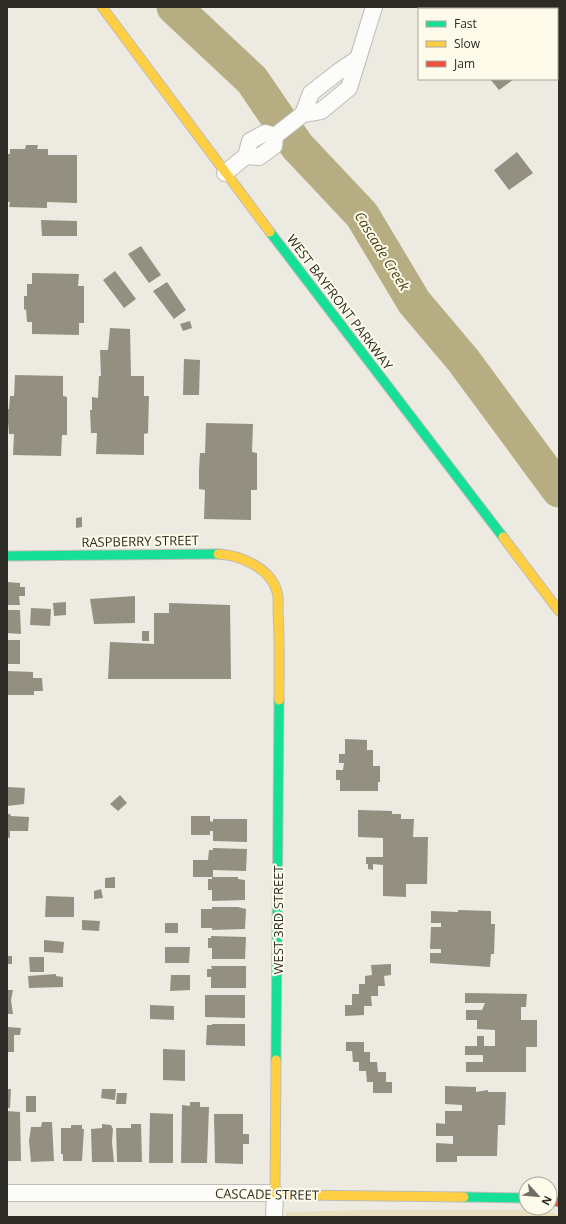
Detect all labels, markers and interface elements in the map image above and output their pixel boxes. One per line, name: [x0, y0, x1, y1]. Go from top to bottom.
legend: [418, 8, 558, 80]
text: Fast: [454, 15, 477, 32]
text: Slow: [454, 35, 481, 52]
text: Jam: [453, 55, 475, 72]
water label: Cascade Creek: [351, 208, 415, 295]
street label: WEST BAYFRONT PARKWAY: [283, 231, 397, 374]
street label: RASPBERRY STREET: [81, 531, 200, 551]
street label: WEST 3RD STREET: [269, 865, 287, 975]
north arrow: [518, 1176, 558, 1216]
street label: CASCADE STREET: [215, 1184, 320, 1204]
text: N: [539, 1193, 556, 1208]

